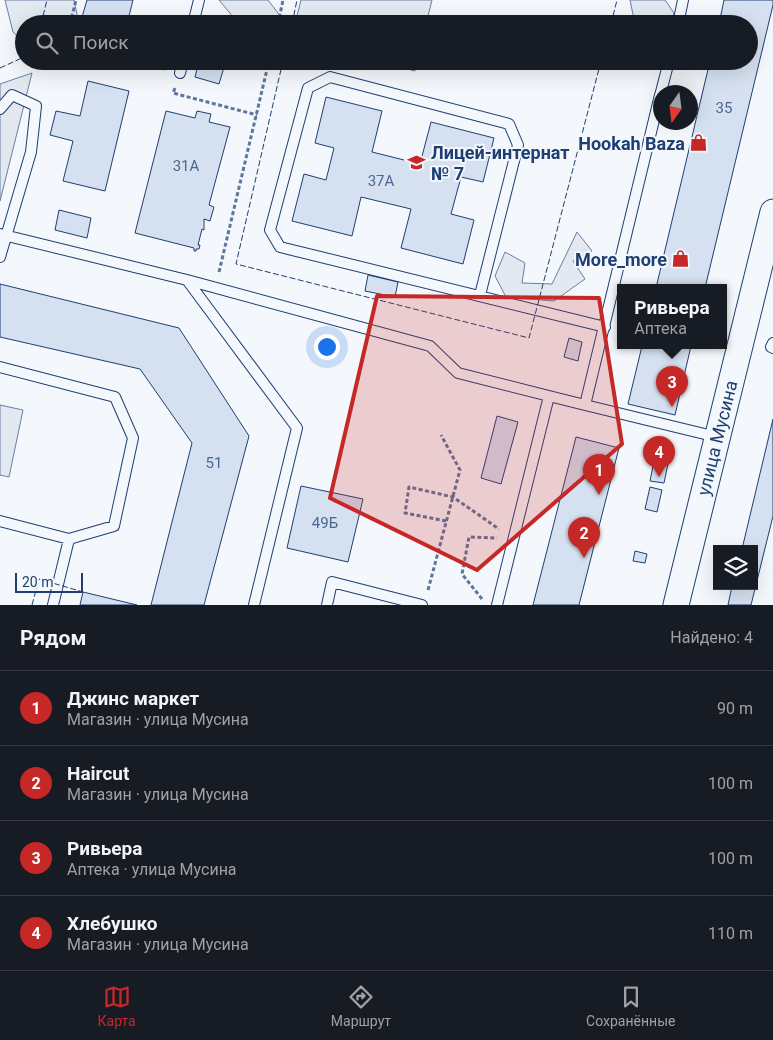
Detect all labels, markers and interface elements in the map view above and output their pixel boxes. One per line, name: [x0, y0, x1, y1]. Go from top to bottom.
search box: [15, 15, 758, 70]
icon: search: [33, 29, 61, 57]
text: Поиск: [73, 31, 129, 54]
north arrow: [653, 85, 698, 130]
house number: 35: [716, 99, 732, 117]
place label: Hookah Baza: [578, 133, 685, 154]
shop icon: Hookah Baza: [689, 133, 709, 153]
place label: Лицей-интернат № 7: [431, 142, 570, 184]
school or university icon: Лицей-интернат № 7: [407, 152, 427, 172]
house number: 31А: [173, 157, 200, 175]
house number: 37А: [368, 172, 395, 190]
place label: More_more: [575, 249, 667, 270]
shop icon: More_more: [671, 249, 691, 269]
popup: [617, 284, 727, 349]
text: Ривьера: [634, 296, 710, 319]
text: Аптека: [634, 319, 687, 338]
your location: [314, 334, 340, 360]
pin: 3: [656, 366, 688, 407]
street label: улица Мусина: [693, 378, 741, 498]
pin: 4: [643, 436, 675, 477]
house number: 51: [206, 454, 222, 472]
pin: 1: [583, 454, 615, 495]
house number: 49Б: [312, 514, 338, 532]
pin: 2: [568, 517, 600, 558]
map controls: [713, 545, 758, 590]
button: layers: [713, 545, 758, 590]
scale bar: [15, 570, 82, 593]
text: 20 m: [22, 574, 54, 590]
text: Рядом: [20, 626, 86, 650]
text: Найдено: 4: [670, 628, 753, 647]
text: Джинс маркет: [67, 687, 199, 710]
text: 1: [31, 699, 41, 718]
text: 90 m: [717, 699, 753, 718]
text: Магазин · улица Мусина: [67, 710, 249, 729]
text: Haircut: [67, 762, 129, 785]
text: 2: [31, 774, 41, 793]
text: 100 m: [708, 774, 753, 793]
text: Магазин · улица Мусина: [67, 785, 249, 804]
text: Ривьера: [67, 837, 142, 860]
text: 3: [31, 849, 41, 868]
text: 100 m: [708, 849, 753, 868]
text: Аптека · улица Мусина: [67, 860, 237, 879]
text: Хлебушко: [67, 912, 157, 935]
text: 4: [31, 924, 41, 943]
text: 110 m: [708, 924, 753, 943]
text: Магазин · улица Мусина: [67, 935, 249, 954]
tab: Карта: [98, 983, 136, 1029]
tab: Маршрут: [331, 983, 391, 1029]
tab: Сохранённые: [586, 983, 675, 1029]

